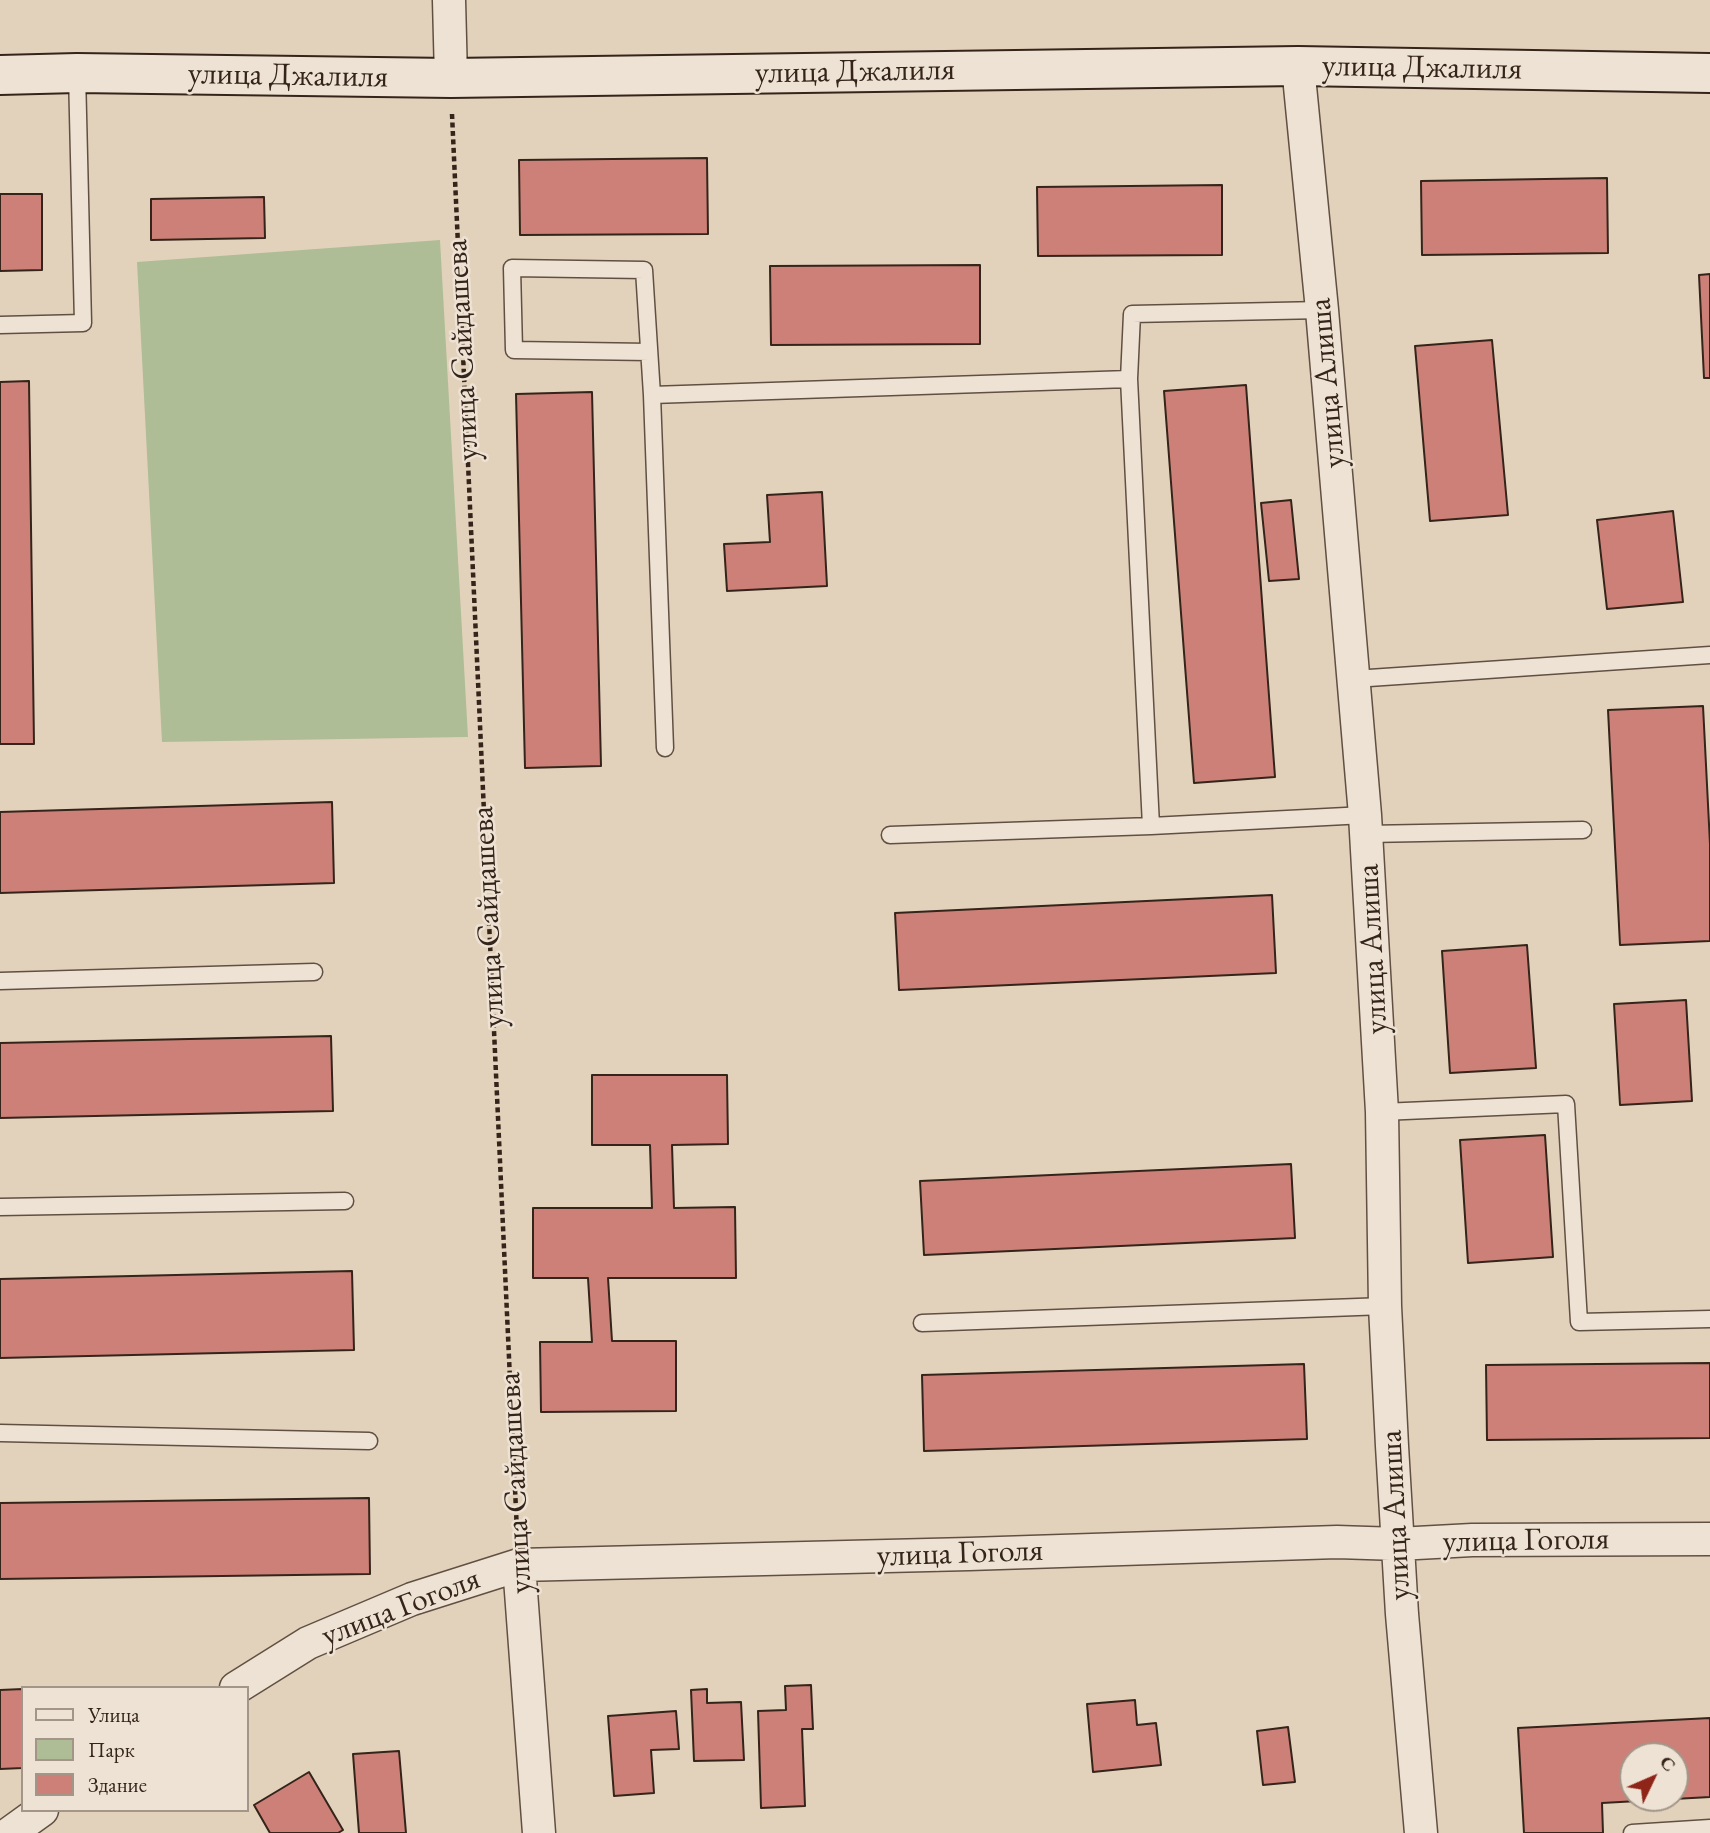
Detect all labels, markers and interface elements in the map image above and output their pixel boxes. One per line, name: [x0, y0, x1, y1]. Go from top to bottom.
street label: улица Джалиля: [1321, 47, 1523, 89]
street label: улица Джалиля: [754, 51, 956, 93]
street label: улица Джалиля: [187, 55, 389, 97]
street label: улица Сайдашева: [438, 238, 488, 462]
street label: улица Алиша: [1301, 296, 1355, 470]
street label: улица Сайдашева: [464, 805, 514, 1029]
street label: улица Алиша: [1349, 863, 1397, 1035]
street label: улица Сайдашева: [491, 1371, 541, 1595]
street label: улица Алиша: [1372, 1429, 1420, 1601]
street label: улица Гоголя: [1442, 1520, 1610, 1562]
street label: улица Гоголя: [876, 1532, 1044, 1576]
street label: улица Гоголя: [316, 1560, 486, 1656]
legend: [21, 1686, 248, 1812]
text: Улица: [88, 1701, 140, 1728]
text: Парк: [88, 1736, 135, 1763]
north arrow: [1619, 1742, 1689, 1812]
text: С: [1654, 1750, 1682, 1777]
text: Здание: [88, 1771, 147, 1798]

